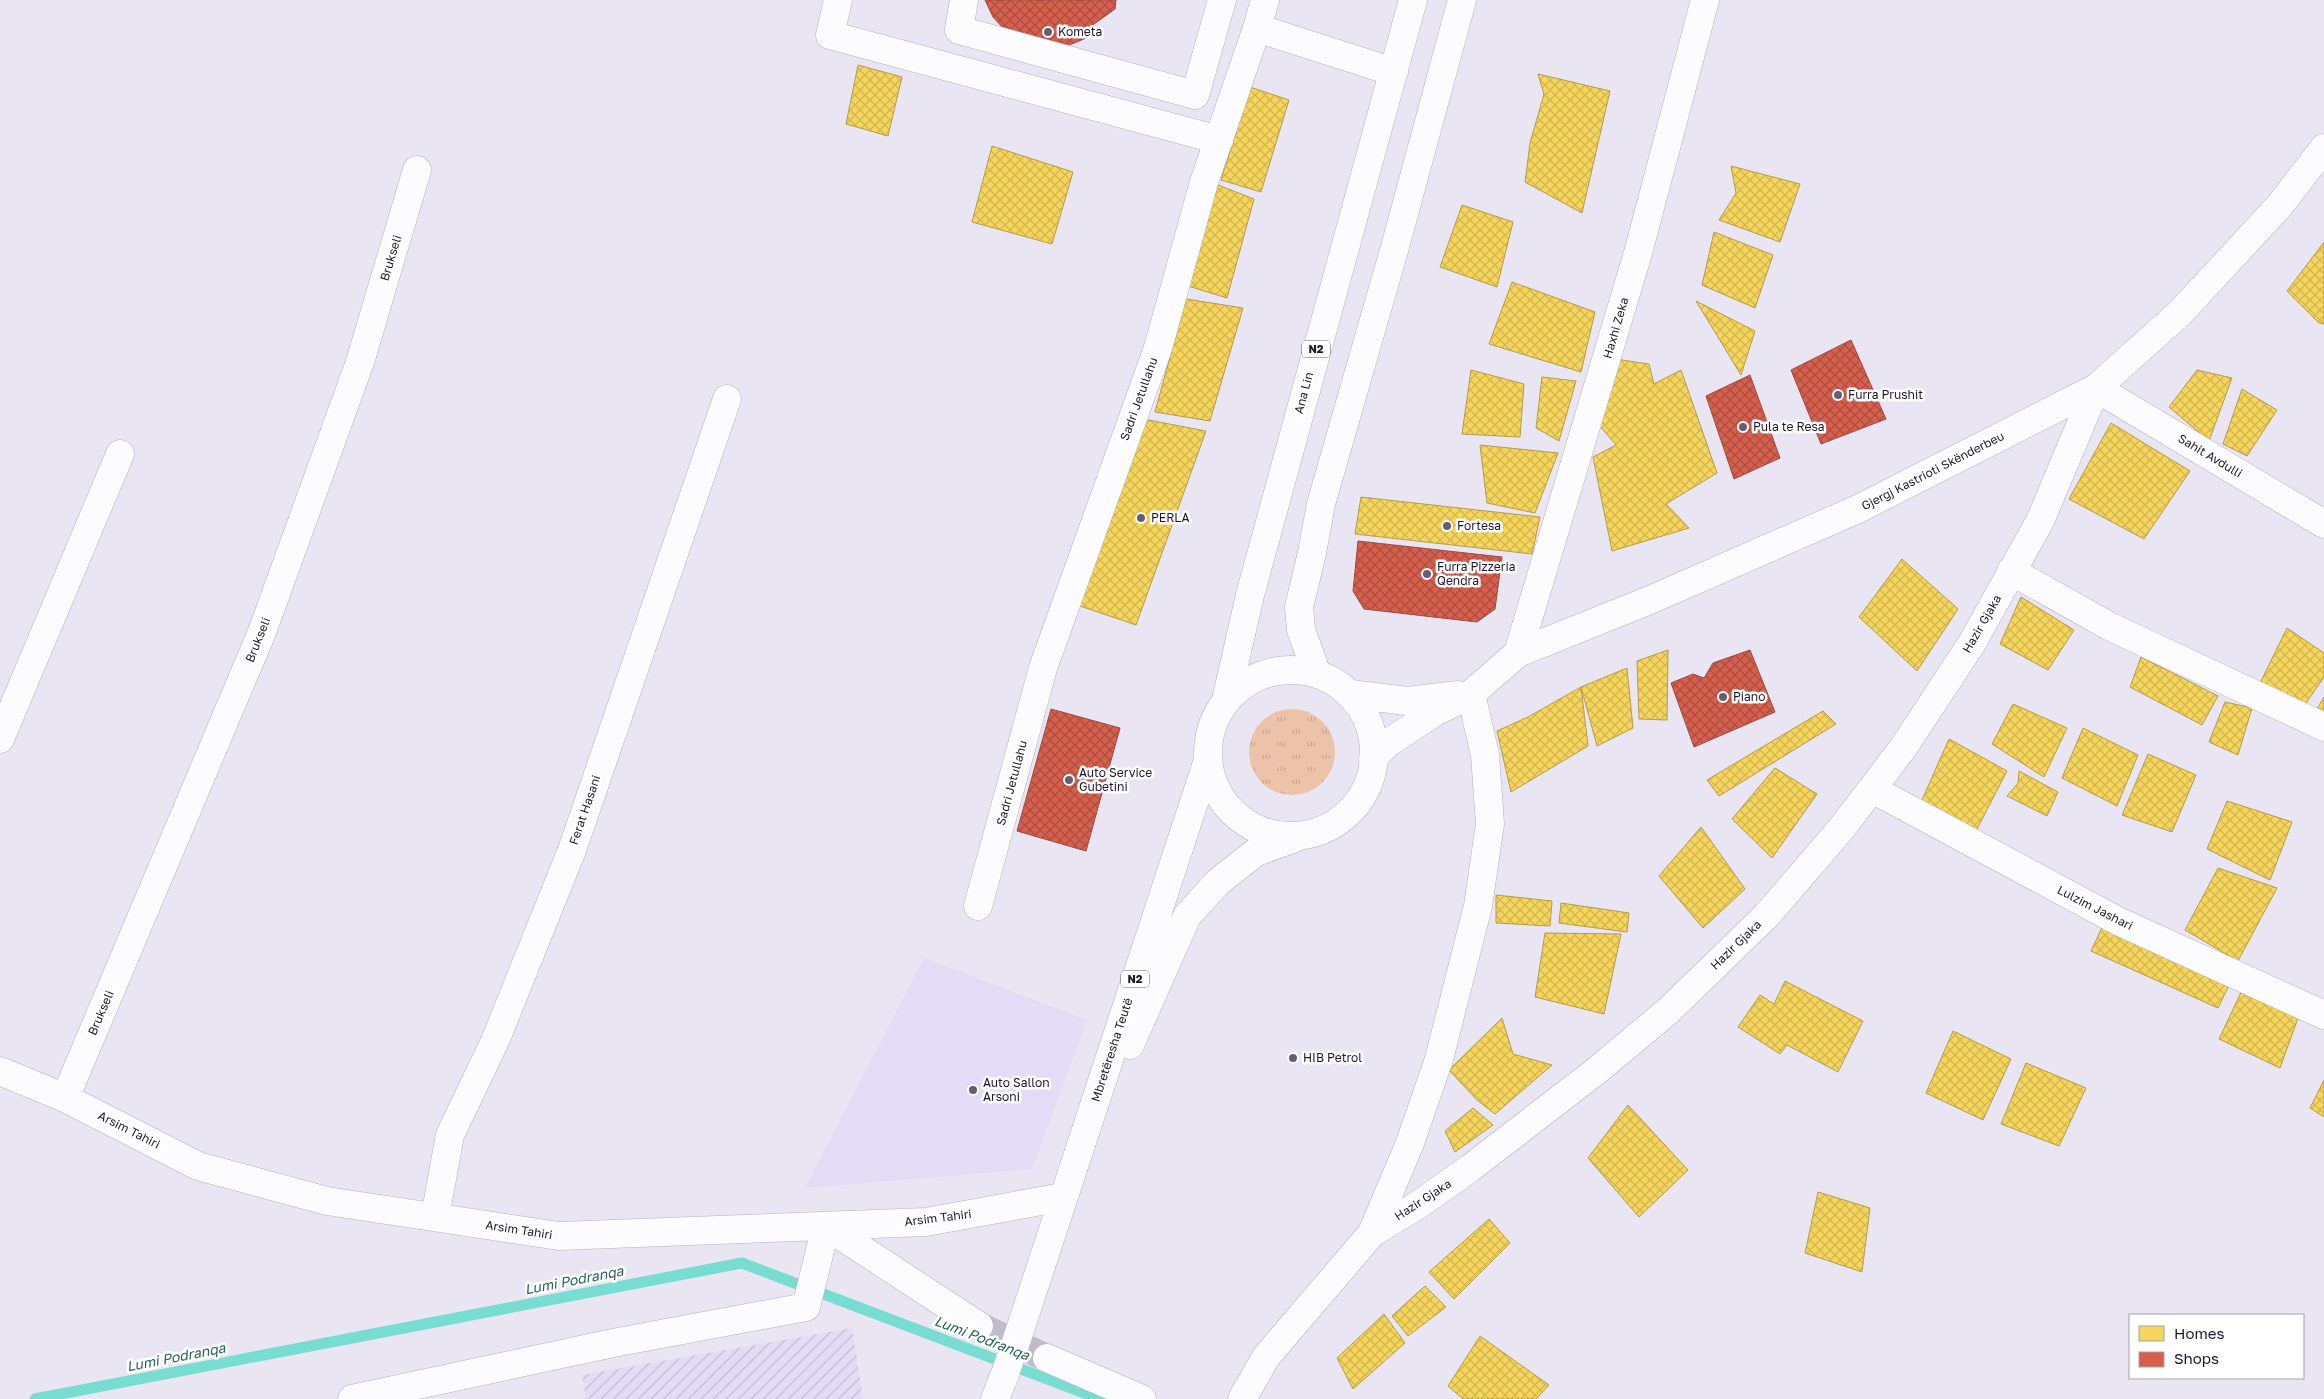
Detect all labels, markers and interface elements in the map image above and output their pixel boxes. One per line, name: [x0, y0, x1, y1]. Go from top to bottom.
place label: Kometa: [1058, 24, 1102, 39]
marker: Kometa: [1042, 26, 1054, 38]
street label: Brukseli: [376, 233, 405, 283]
street label: Haxhi Zeka: [1600, 295, 1631, 360]
road number: N2: [1302, 340, 1330, 358]
street label: Sadri Jetullahu: [1117, 355, 1161, 443]
street label: Ana Lin: [1291, 370, 1316, 415]
place label: Furra Prushit: [1848, 387, 1923, 402]
marker: Furra Prushit: [1832, 389, 1844, 401]
place label: Pula te Resa: [1753, 419, 1825, 434]
marker: Pula te Resa: [1737, 421, 1749, 433]
street label: Gjergj Kastrioti Skënderbeu: [1859, 428, 2007, 513]
street label: Sahit Avdulli: [2175, 431, 2245, 481]
place label: PERLA: [1151, 510, 1190, 525]
marker: PERLA: [1135, 512, 1147, 524]
place label: Fortesa: [1457, 518, 1501, 533]
marker: Fortesa: [1441, 520, 1453, 532]
place label: Furra Pizzeria Qendra: [1437, 559, 1516, 588]
marker: Furra Pizzeria Qendra: [1421, 568, 1433, 580]
street label: Hazir Gjaka: [1959, 592, 2004, 656]
street label: Brukseli: [242, 615, 273, 664]
place label: Piano: [1733, 689, 1765, 704]
marker: Piano: [1717, 691, 1729, 703]
street label: Sadri Jetullahu: [993, 739, 1030, 827]
place label: Auto Service Gubetini: [1079, 765, 1152, 794]
street label: Ferat Hasani: [566, 773, 603, 847]
marker: Auto Service Gubetini: [1063, 774, 1075, 786]
street label: Lulzim Jashari: [2055, 882, 2135, 933]
street label: Hazir Gjaka: [1707, 917, 1764, 973]
road number: N2: [1121, 971, 1149, 988]
street label: Brukseli: [84, 988, 117, 1037]
street label: Mbretëresha Teutë: [1088, 996, 1135, 1104]
place label: HIB Petrol: [1303, 1050, 1362, 1065]
marker: HIB Petrol: [1287, 1052, 1299, 1064]
place label: Auto Sallon Arsoni: [983, 1075, 1050, 1104]
marker: Auto Sallon Arsoni: [967, 1084, 979, 1096]
street label: Arsim Tahiri: [96, 1108, 163, 1152]
street label: Hazir Gjaka: [1391, 1176, 1454, 1224]
street label: Arsim Tahiri: [903, 1206, 972, 1229]
street label: Arsim Tahiri: [485, 1217, 554, 1242]
water label: Lumi Podranqa: [523, 1261, 626, 1297]
water label: Lumi Podranqa: [932, 1312, 1033, 1364]
legend: [2129, 1314, 2304, 1379]
text: Homes: [2174, 1324, 2224, 1342]
water label: Lumi Podranqa: [125, 1338, 228, 1374]
text: Shops: [2174, 1349, 2219, 1367]

